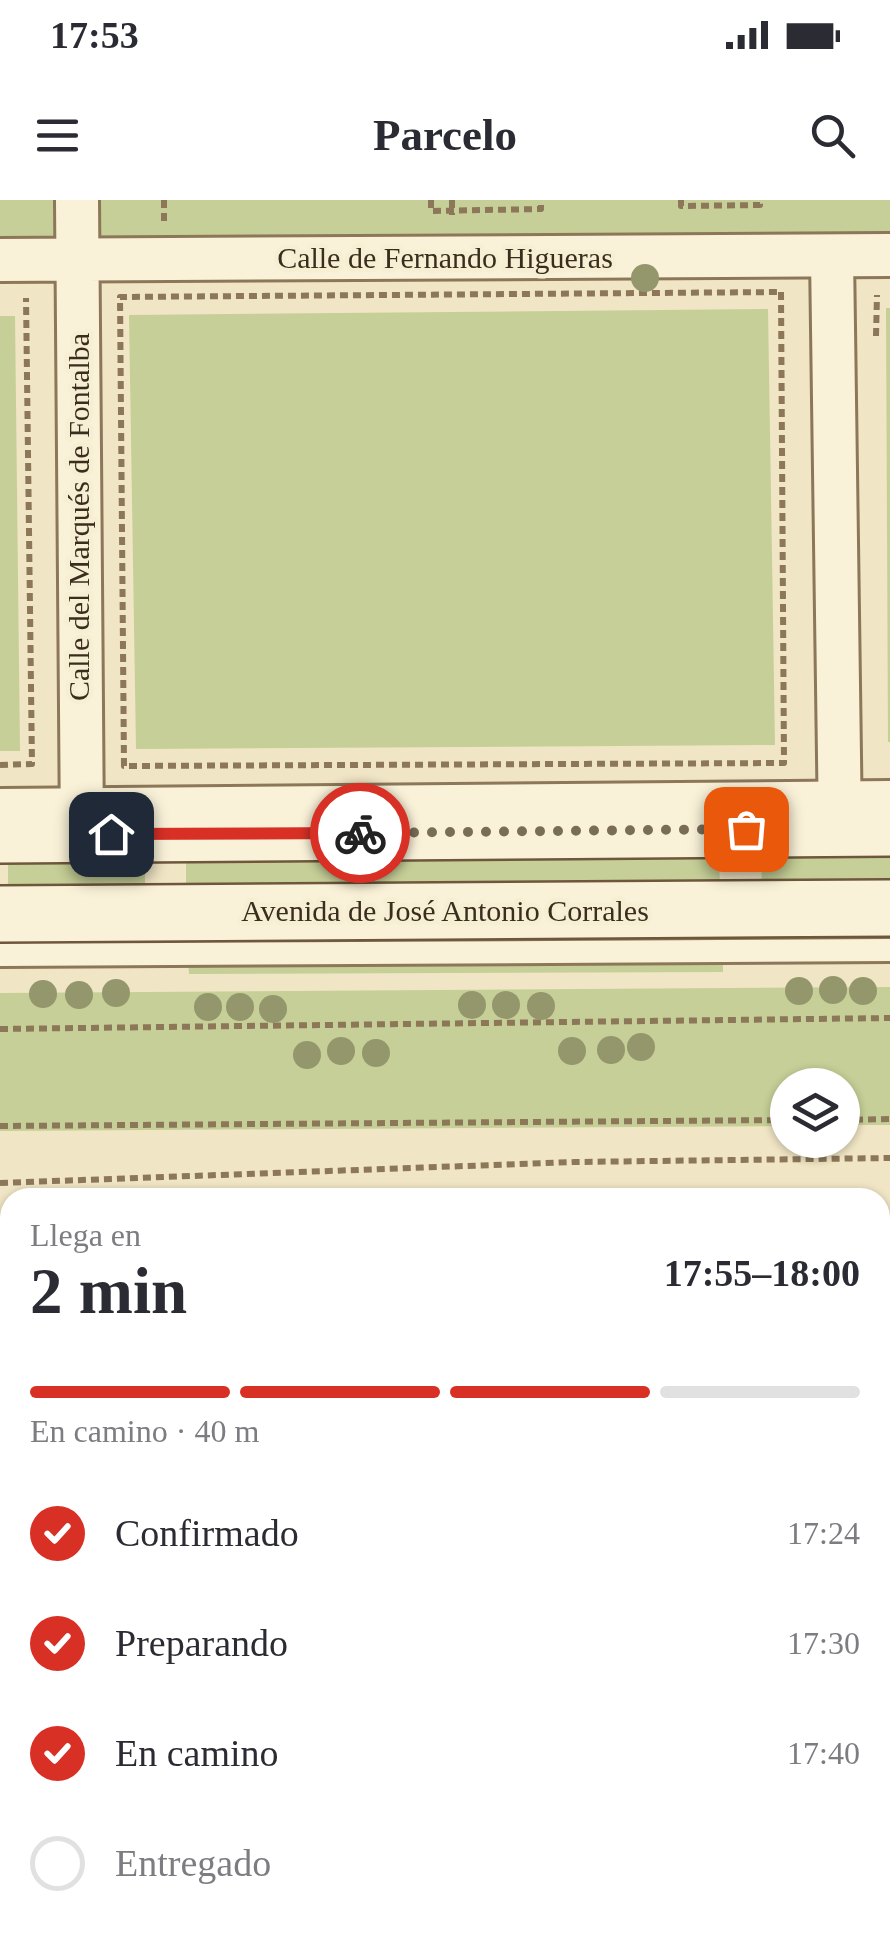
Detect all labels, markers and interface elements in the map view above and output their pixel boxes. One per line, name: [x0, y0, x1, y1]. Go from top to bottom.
text: 17:53: [50, 14, 139, 56]
icon: menu: [30, 108, 85, 163]
icon: search: [805, 108, 860, 163]
text: Parcelo: [373, 110, 517, 160]
street label: Calle de Fernando Higueras: [277, 241, 613, 274]
street label: Calle del Marqués de Fontalba: [62, 333, 95, 701]
courier: [310, 783, 410, 883]
pin: [704, 787, 789, 872]
pin: [69, 792, 154, 877]
icon: bag: [719, 802, 774, 857]
icon: bike: [333, 806, 388, 861]
icon: home: [84, 807, 139, 862]
street label: Avenida de José Antonio Corrales: [241, 894, 649, 927]
map controls: [770, 1068, 860, 1158]
button: layers: [770, 1068, 860, 1158]
text: Llega en: [30, 1217, 141, 1253]
text: 17:55–18:00: [664, 1252, 860, 1294]
text: 2 min: [30, 1255, 187, 1327]
text: En camino · 40 m: [30, 1413, 259, 1449]
icon: check: [30, 1506, 85, 1561]
text: Confirmado: [115, 1512, 299, 1554]
text: 17:24: [787, 1515, 860, 1551]
icon: check: [30, 1616, 85, 1671]
text: Preparando: [115, 1622, 288, 1664]
text: 17:30: [787, 1625, 860, 1661]
icon: check: [30, 1726, 85, 1781]
text: En camino: [115, 1732, 279, 1774]
text: 17:40: [787, 1735, 860, 1771]
text: Entregado: [115, 1842, 271, 1884]

